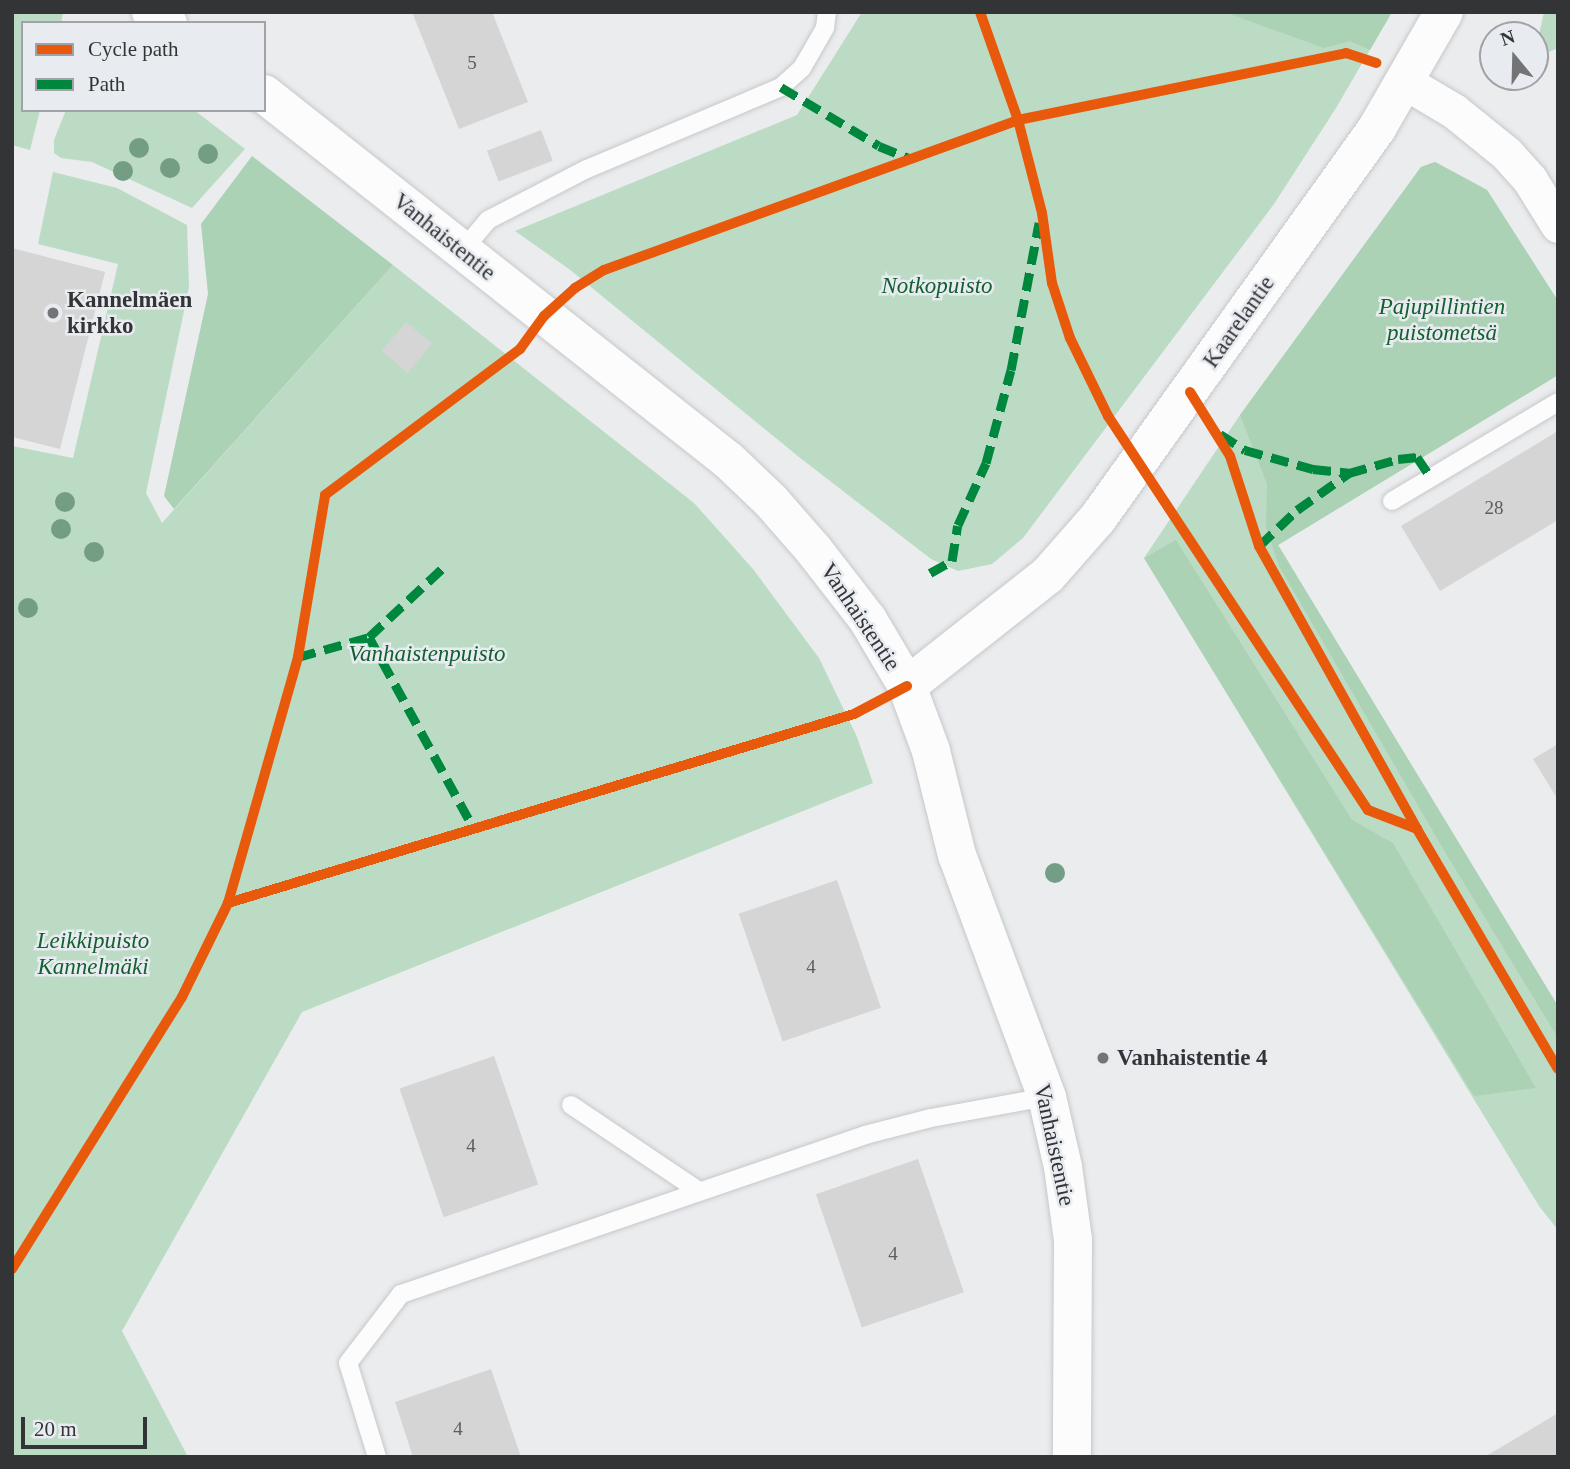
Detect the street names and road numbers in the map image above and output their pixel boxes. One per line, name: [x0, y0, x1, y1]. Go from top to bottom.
street label: Vanhaistentie: [387, 187, 501, 287]
street label: Kaarelantie: [1197, 271, 1281, 373]
street label: Vanhaistentie: [814, 558, 906, 676]
street label: Vanhaistentie: [1028, 1082, 1080, 1208]

